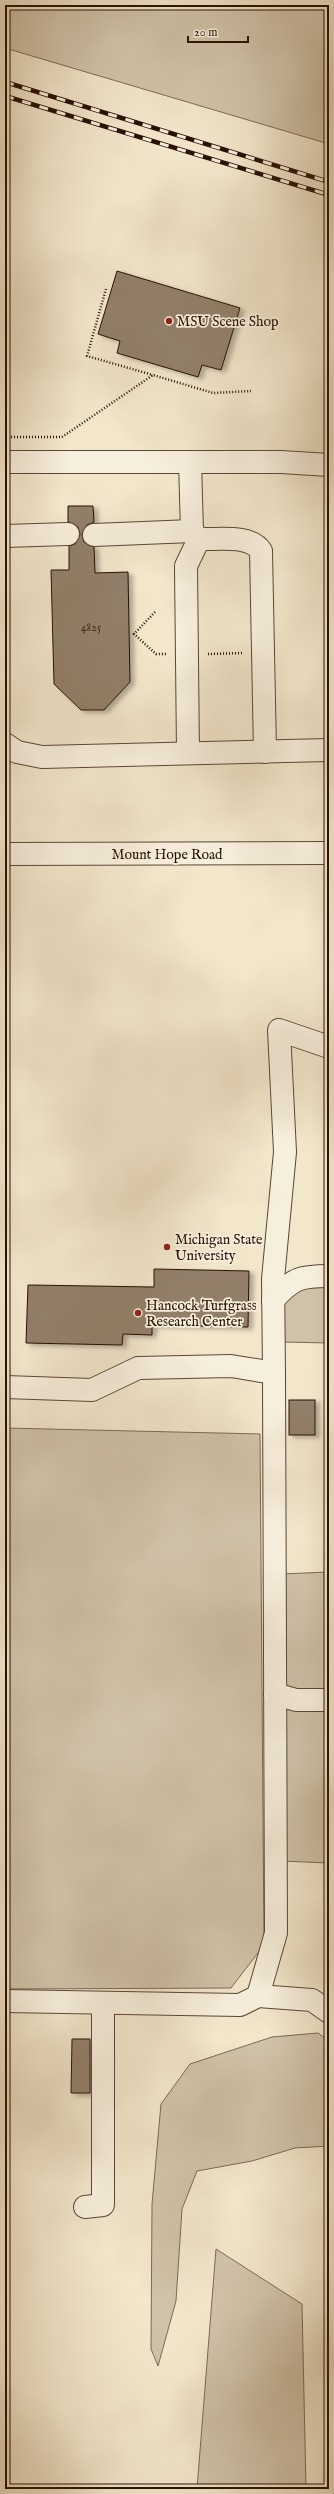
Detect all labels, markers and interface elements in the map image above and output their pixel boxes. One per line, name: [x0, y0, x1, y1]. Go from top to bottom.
scale bar: [188, 18, 248, 44]
text: 20 m: [194, 25, 217, 40]
place label: MSU Scene Shop: [177, 313, 279, 331]
marker: MSU Scene Shop: [164, 316, 174, 326]
house number: 4825: [81, 620, 102, 635]
street label: Mount Hope Road: [111, 846, 223, 864]
place label: Michigan State University: [175, 1231, 263, 1265]
marker: Michigan State University: [162, 1242, 172, 1252]
place label: Hancock Turfgrass Research Center: [146, 1297, 257, 1331]
marker: Hancock Turfgrass Research Center: [133, 1308, 143, 1318]

